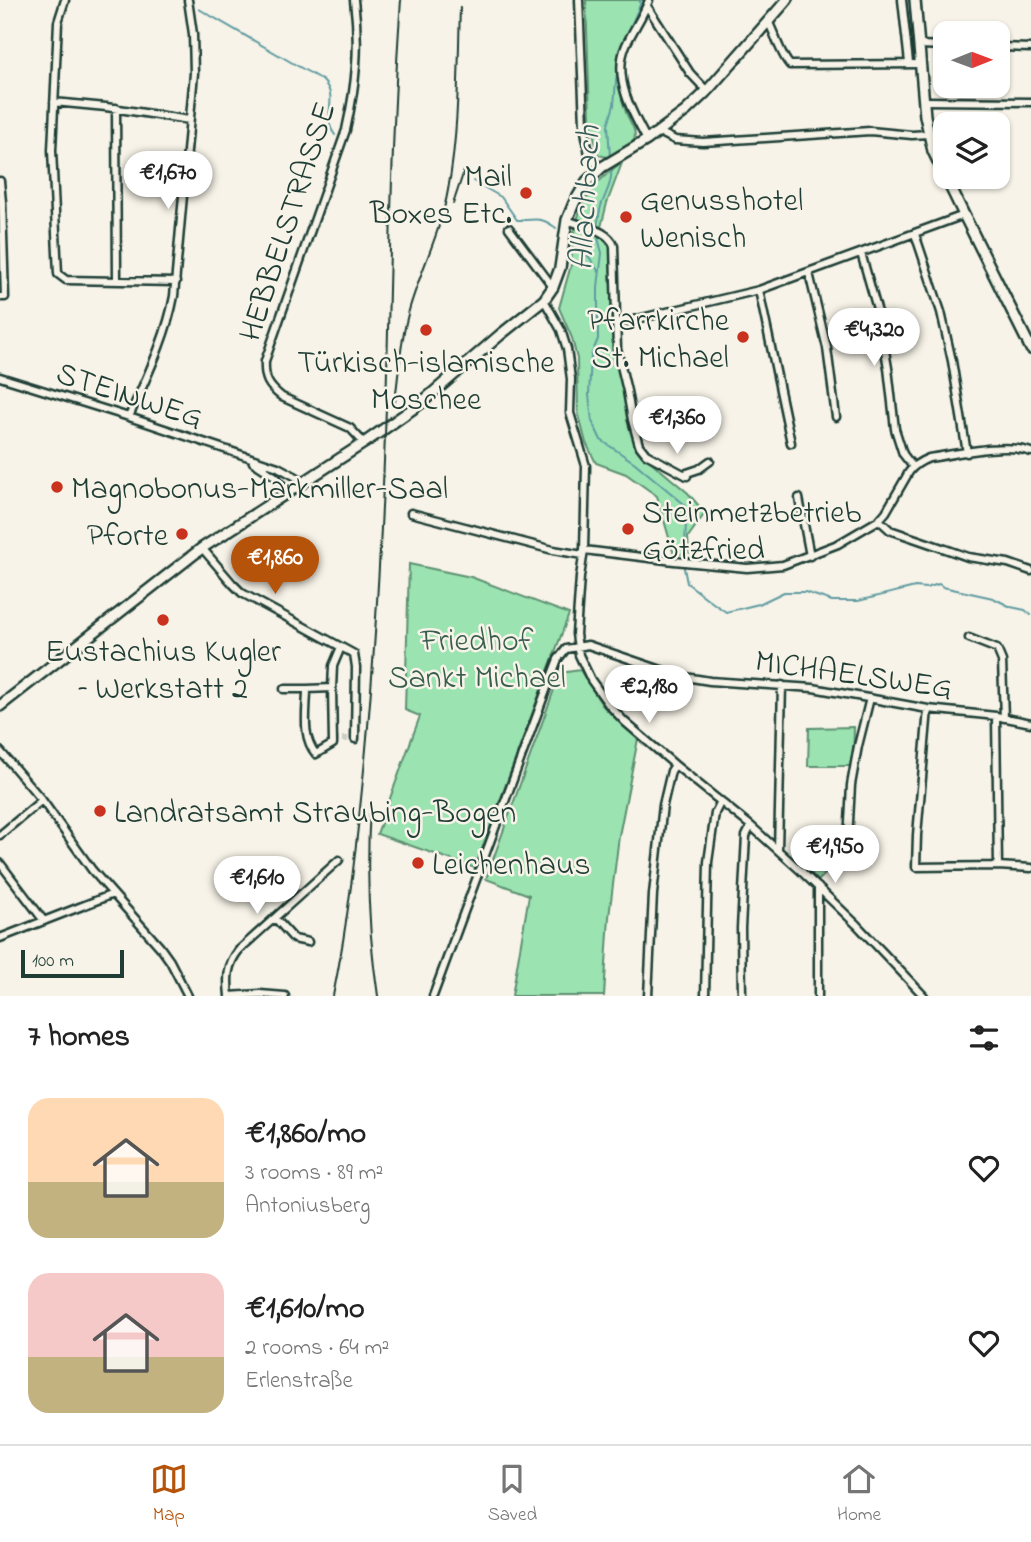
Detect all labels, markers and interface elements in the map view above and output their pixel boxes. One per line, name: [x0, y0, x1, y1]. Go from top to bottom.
north arrow: [933, 21, 1010, 98]
map controls: [933, 21, 1010, 189]
street label: HEBBELSTRASSE: [228, 96, 350, 348]
button: layers: [933, 112, 1010, 189]
water label: Allachbach: [559, 123, 615, 272]
pin: €1,670: [111, 152, 225, 211]
place label: Mail Boxes Etc.: [369, 155, 512, 239]
text: €1,670: [140, 157, 196, 190]
place label: Genusshotel Wenisch: [640, 179, 803, 263]
marker: Mail Boxes Etc.: [518, 185, 534, 201]
marker: Genusshotel Wenisch: [618, 209, 634, 225]
place label: Pfarrkirche St. Michael: [587, 299, 730, 383]
pin: €4,320: [817, 308, 931, 368]
text: €4,320: [844, 314, 904, 347]
marker: Türkisch-islamische Moschee: [418, 322, 434, 338]
marker: Pfarrkirche St. Michael: [735, 329, 751, 345]
place label: Türkisch-islamische Moschee: [297, 341, 555, 425]
street label: STEINWEG: [50, 352, 208, 443]
pin: €1,360: [620, 396, 734, 456]
text: €1,360: [649, 402, 705, 435]
place label: Magnobonus-Markmiller-Saal: [71, 467, 448, 514]
marker: Magnobonus-Markmiller-Saal: [49, 479, 65, 495]
place label: Steinmetzbetrieb Götzfried: [642, 491, 861, 575]
place label: Pforte: [87, 514, 169, 561]
marker: Steinmetzbetrieb Götzfried: [620, 521, 636, 537]
marker: Pforte: [174, 526, 190, 542]
pin: €1,860: [218, 536, 332, 596]
text: €1,860: [247, 542, 303, 575]
marker: Eustachius Kugler – Werkstatt 2: [155, 612, 171, 628]
park label: Friedhof Sankt Michael: [388, 619, 566, 703]
place label: Eustachius Kugler – Werkstatt 2: [45, 630, 281, 714]
street label: MICHAELSWEG: [752, 639, 955, 714]
pin: €2,180: [592, 666, 706, 725]
text: €2,180: [620, 671, 678, 704]
place label: Landratsamt Straubing-Bogen: [114, 791, 516, 838]
marker: Landratsamt Straubing-Bogen: [92, 803, 108, 819]
pin: €1,950: [778, 826, 892, 885]
text: €1,950: [806, 831, 864, 864]
place label: Leichenhaus: [432, 843, 590, 890]
marker: Leichenhaus: [410, 855, 426, 871]
pin: €1,610: [200, 856, 314, 916]
text: €1,610: [230, 862, 284, 895]
scale bar: [21, 947, 124, 979]
text: 100 m: [32, 948, 74, 975]
text: 7 homes: [28, 1016, 130, 1060]
icon: filters: [965, 1019, 1003, 1057]
text: €1,860/mo: [245, 1113, 366, 1157]
icon: home: [84, 1126, 168, 1210]
icon: heart: [965, 1149, 1003, 1187]
text: 3 rooms · 89 m²: [245, 1157, 383, 1190]
text: Antoniusberg: [245, 1190, 370, 1223]
text: €1,610/mo: [245, 1288, 365, 1332]
icon: home: [84, 1301, 168, 1385]
icon: heart: [965, 1324, 1003, 1362]
text: 2 rooms · 64 m²: [245, 1332, 389, 1365]
text: Erlenstraße: [245, 1365, 353, 1398]
tab: Map: [150, 1460, 188, 1529]
tab: Saved: [488, 1460, 537, 1529]
tab: Home: [837, 1460, 881, 1529]

